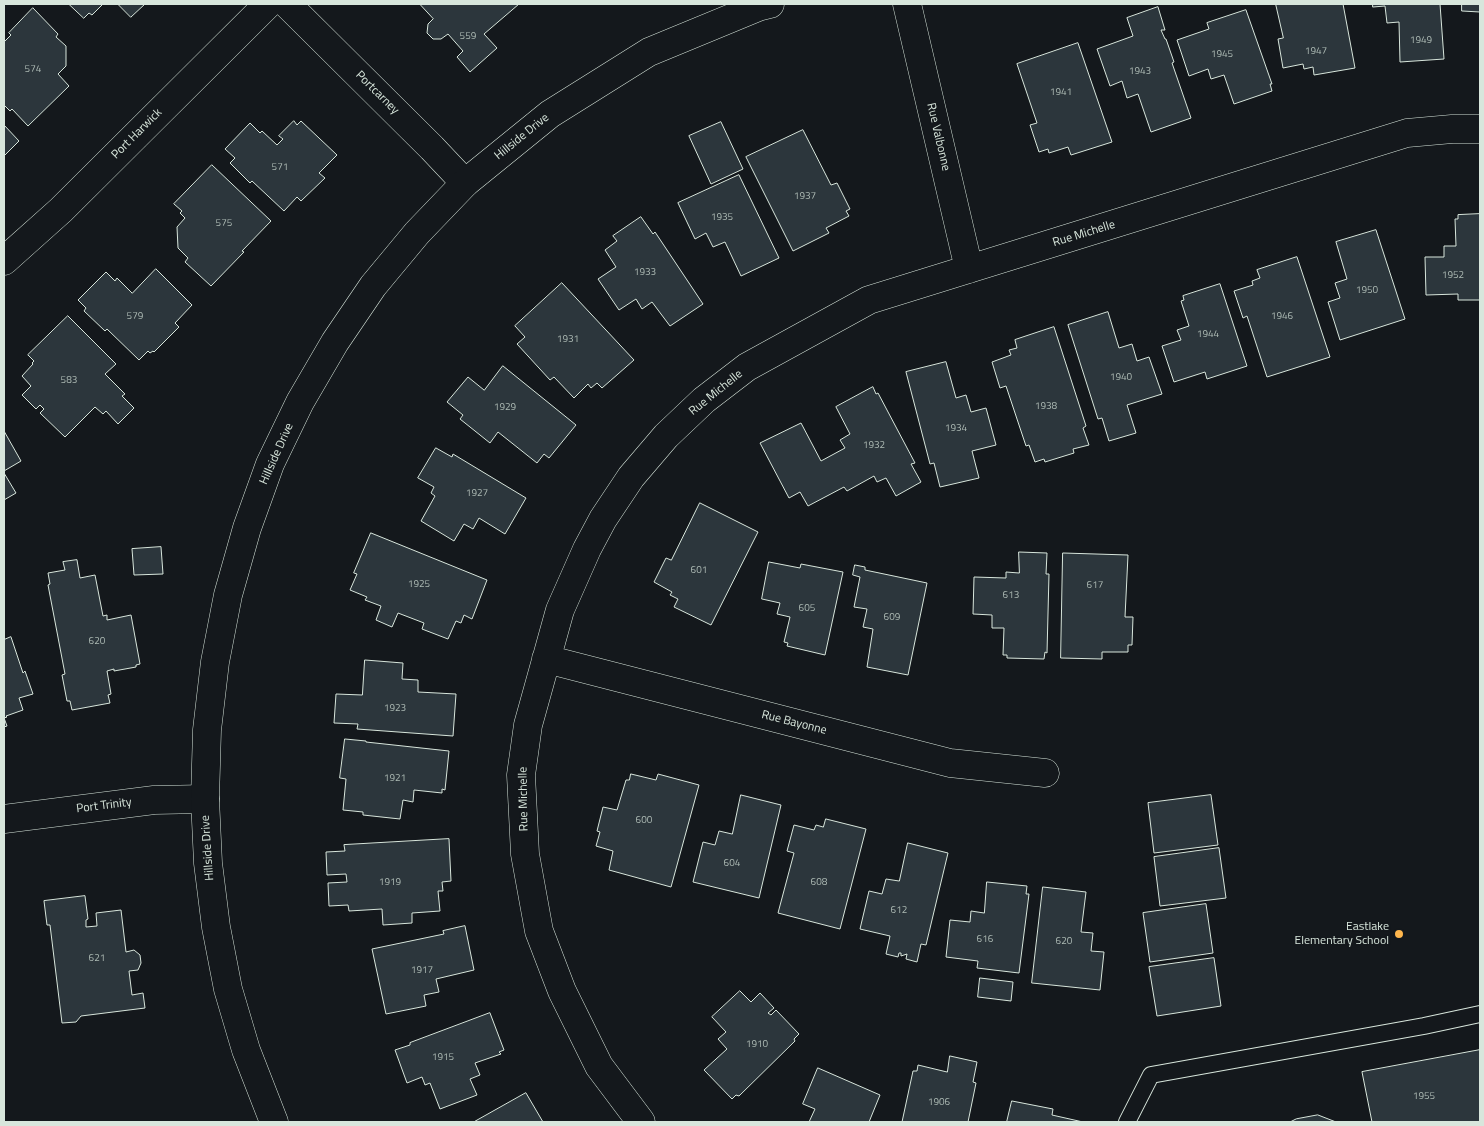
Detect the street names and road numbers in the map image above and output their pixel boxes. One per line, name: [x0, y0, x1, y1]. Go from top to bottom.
street label: Portcarney: [352, 68, 402, 118]
street label: Rue Valbonne: [923, 102, 953, 172]
street label: Port Harwick: [109, 106, 165, 162]
street label: Hillside Drive: [492, 111, 552, 163]
street label: Rue Michelle: [1051, 218, 1117, 250]
street label: Rue Michelle: [686, 367, 746, 419]
street label: Hillside Drive: [257, 421, 297, 487]
street label: Rue Bayonne: [760, 708, 828, 738]
street label: Rue Michelle: [516, 767, 532, 831]
street label: Port Trinity: [76, 795, 132, 817]
street label: Hillside Drive: [199, 815, 217, 881]

